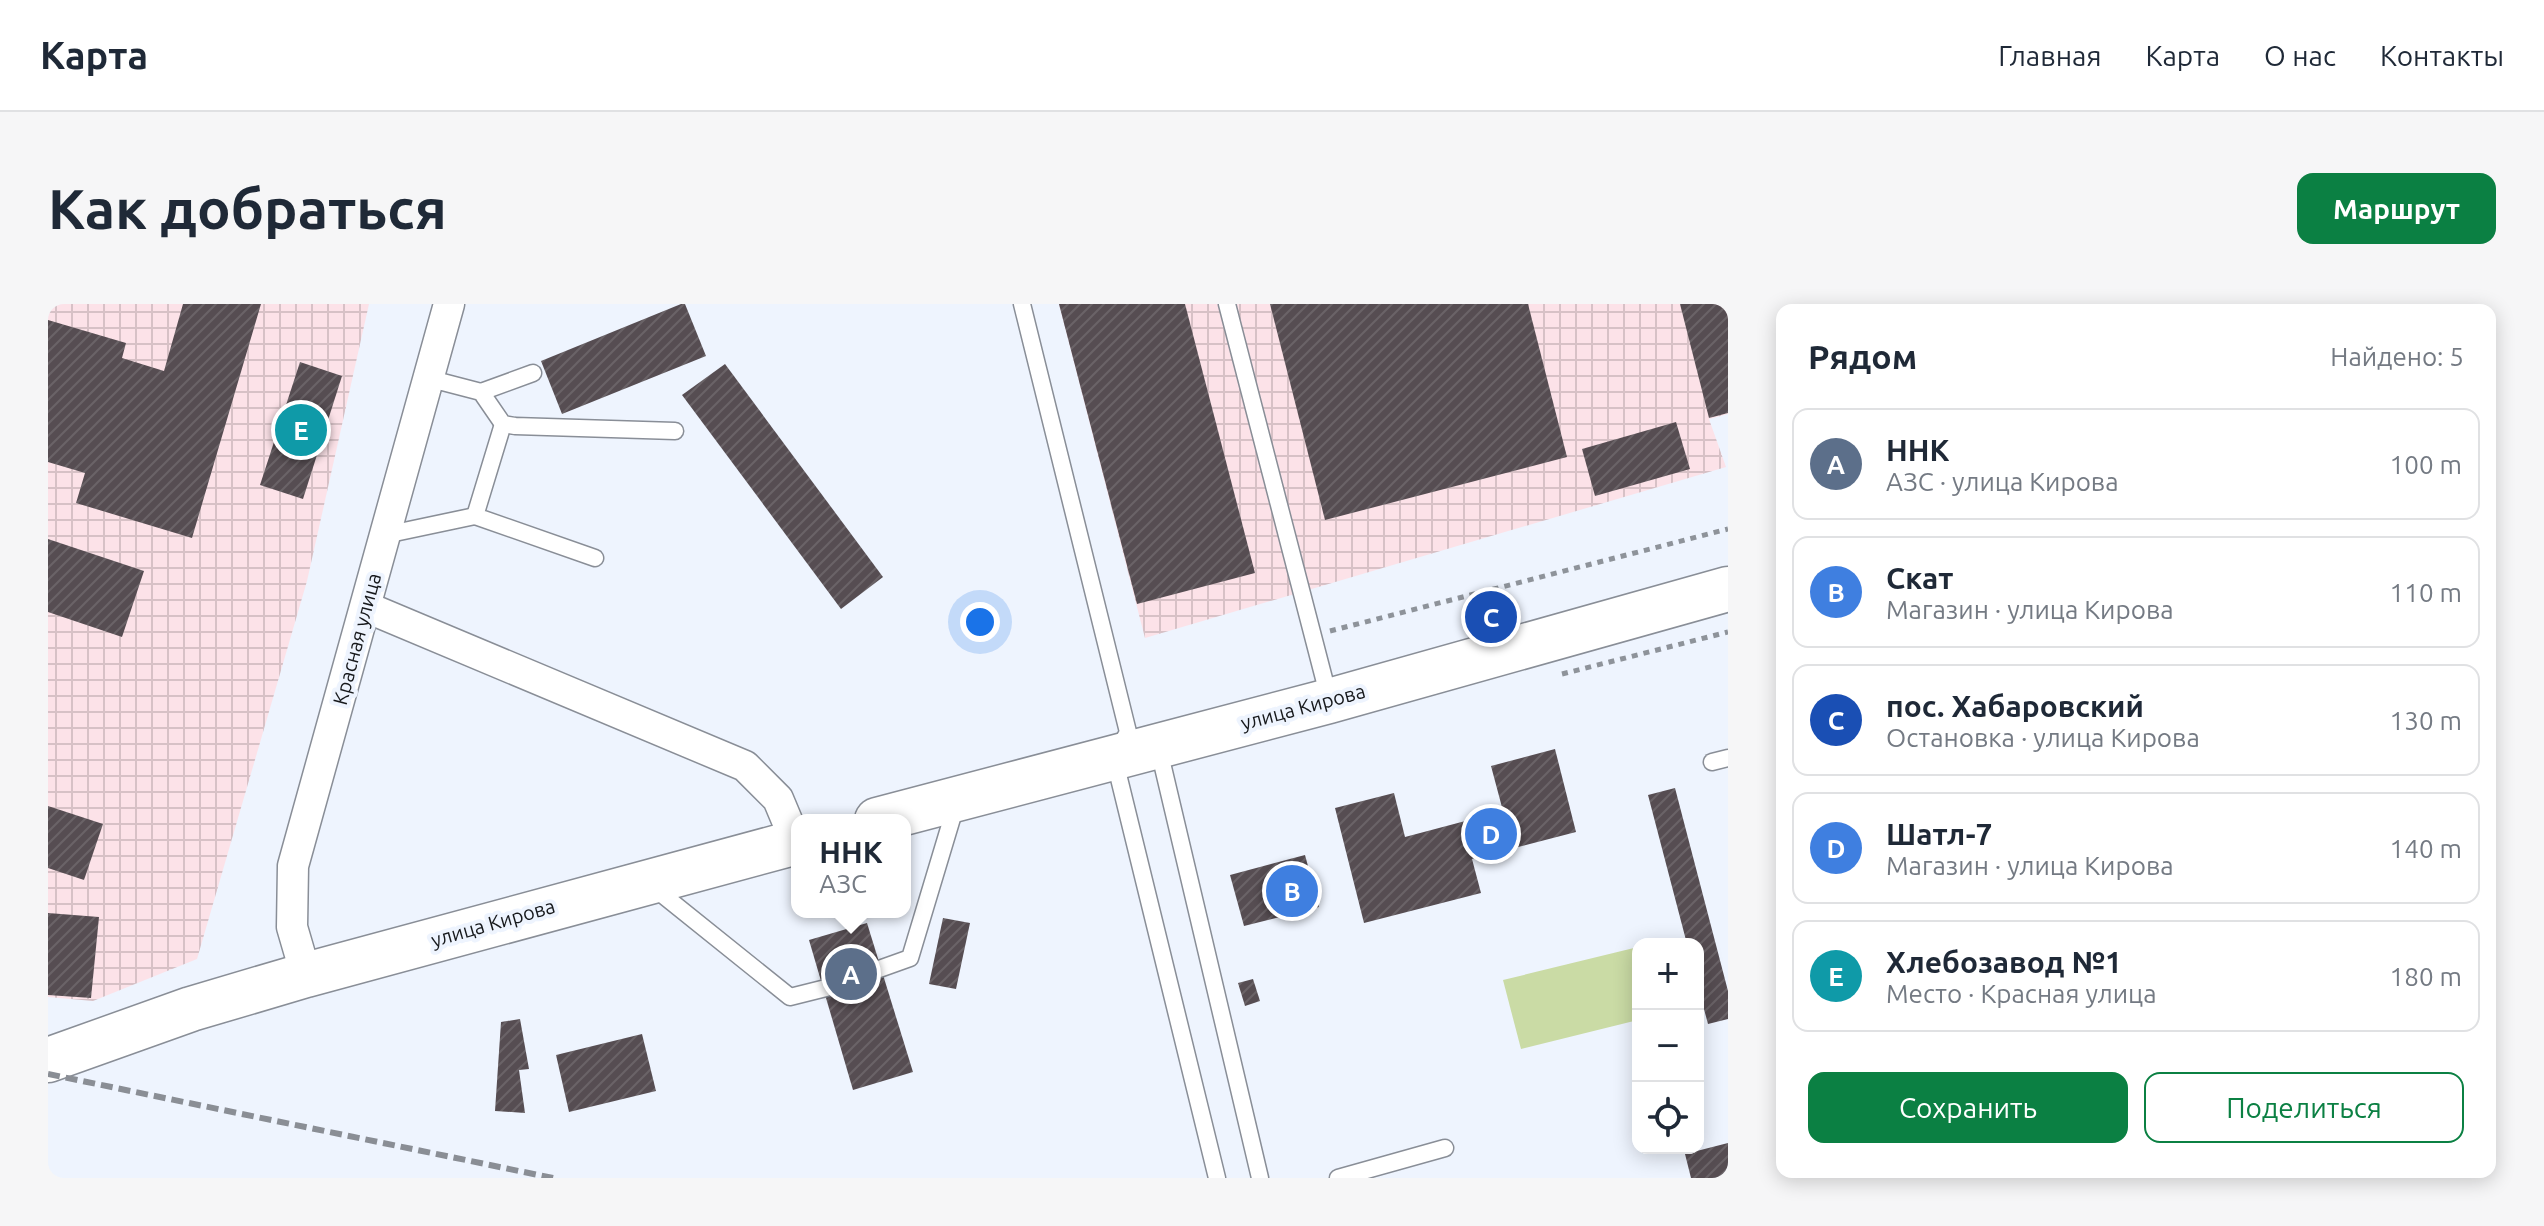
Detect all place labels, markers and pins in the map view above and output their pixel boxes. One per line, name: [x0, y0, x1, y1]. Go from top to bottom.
pin: E: [275, 400, 327, 460]
pin: C: [1465, 587, 1517, 647]
pin: D: [1465, 804, 1517, 864]
pin: B: [1266, 861, 1318, 921]
pin: A: [825, 944, 877, 1004]

